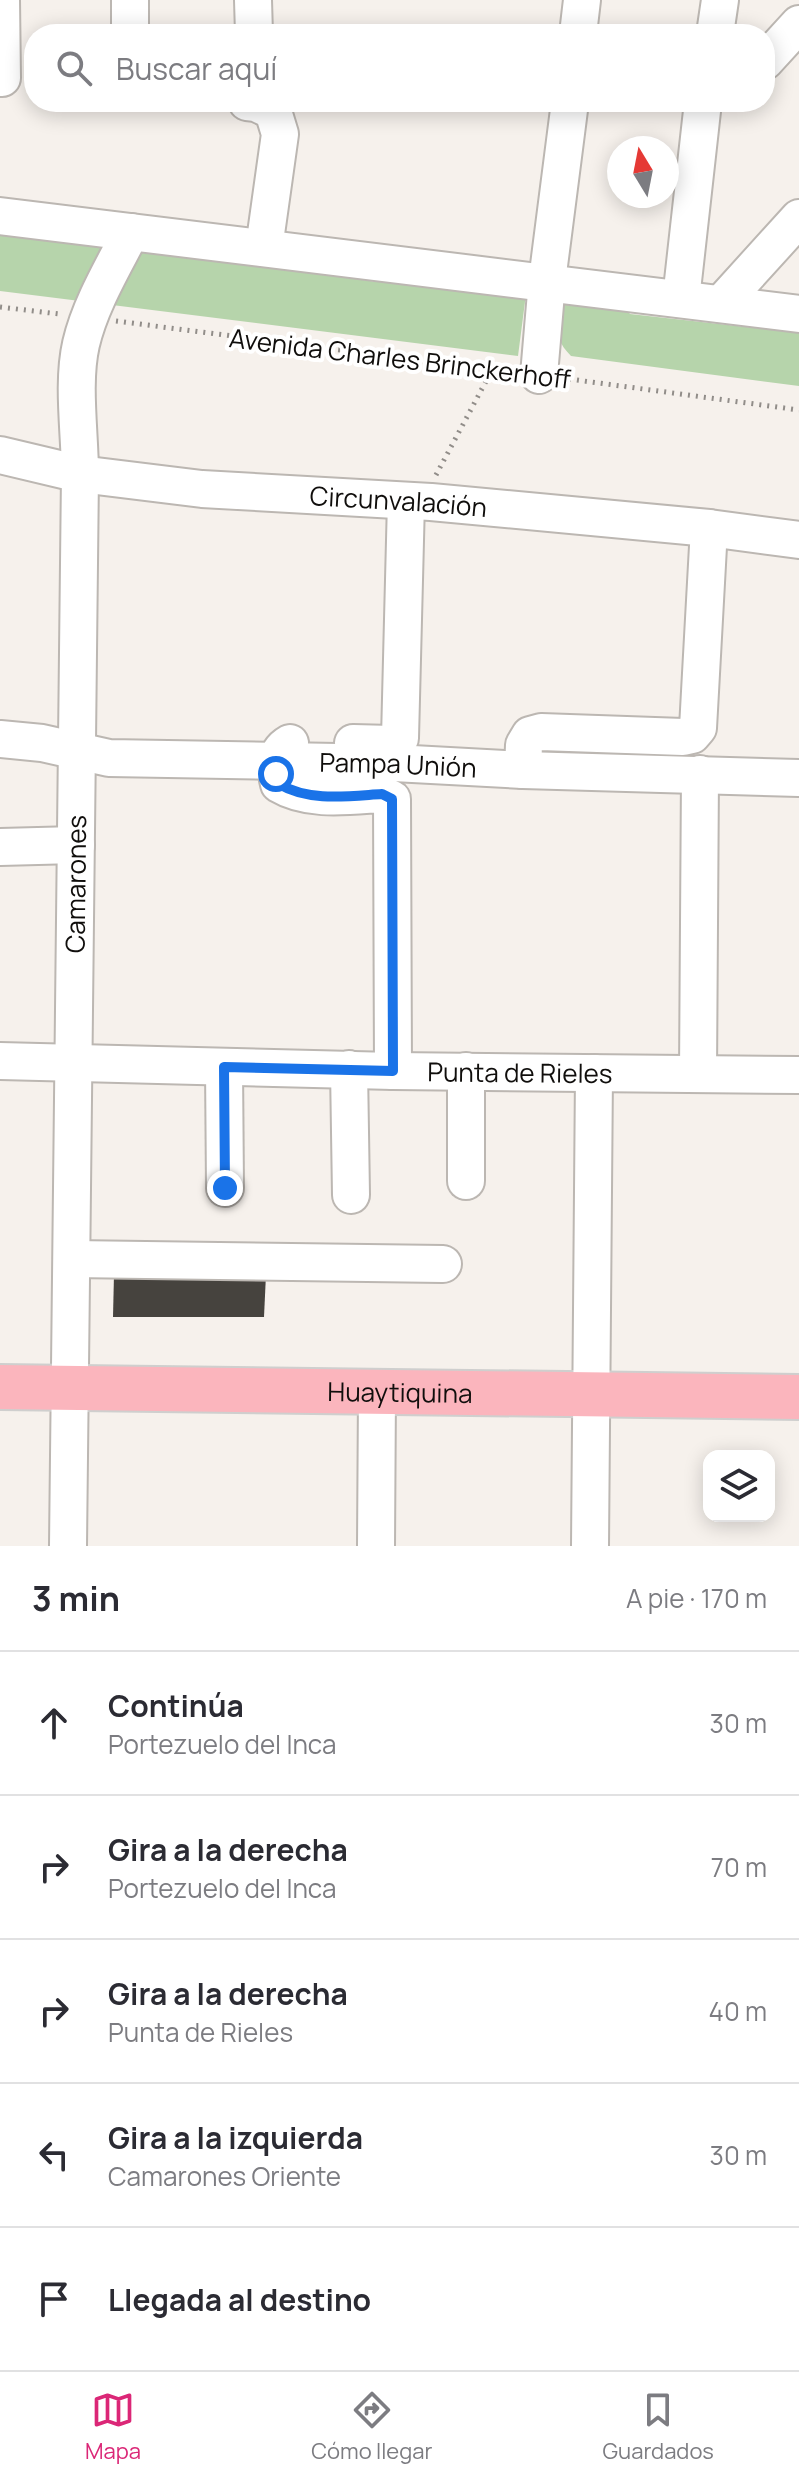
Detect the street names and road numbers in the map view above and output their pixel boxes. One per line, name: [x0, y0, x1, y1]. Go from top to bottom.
street label: Avenida Charles Brinckerhoff: [227, 319, 573, 397]
street label: Circunvalación: [309, 477, 489, 525]
street label: Pampa Unión: [319, 744, 478, 785]
street label: Camarones: [57, 815, 94, 953]
street label: Punta de Rieles: [427, 1053, 613, 1091]
street label: Huaytiquina: [327, 1373, 473, 1411]

